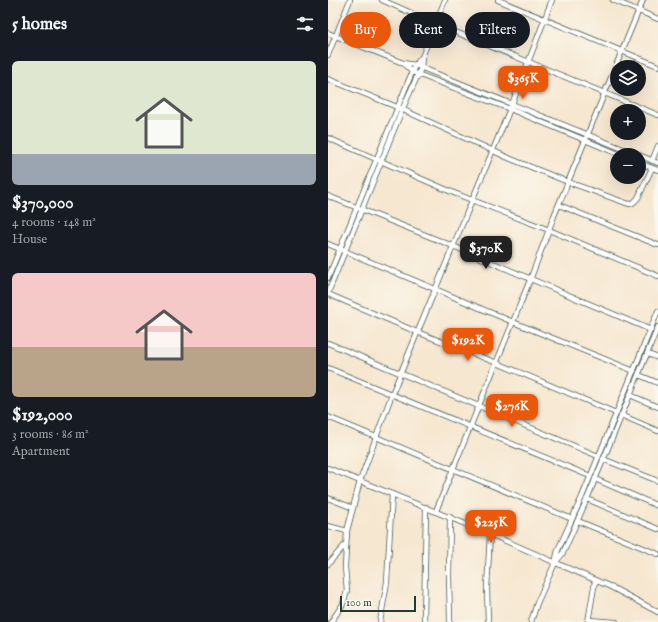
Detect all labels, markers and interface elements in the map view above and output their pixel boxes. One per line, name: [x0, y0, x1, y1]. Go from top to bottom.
chip: Buy: [340, 12, 391, 48]
chip: Rent: [399, 12, 457, 48]
chip: Filters: [465, 12, 530, 48]
icon: filters: [294, 13, 316, 35]
text: 5 homes: [12, 14, 67, 35]
map controls: [610, 60, 646, 184]
button: layers: [610, 60, 646, 96]
pin: $365K: [495, 66, 551, 100]
text: $365K: [507, 70, 539, 87]
icon: home: [128, 87, 200, 159]
button: +: [610, 104, 646, 140]
button: −: [610, 148, 646, 184]
text: $370,000: [12, 193, 74, 214]
text: 4 rooms · 148 m²: [12, 214, 96, 231]
text: House: [12, 231, 47, 248]
pin: $370K: [458, 236, 514, 270]
text: $370K: [469, 240, 503, 257]
icon: home: [128, 299, 200, 371]
pin: $192K: [440, 328, 496, 362]
text: $192K: [451, 332, 485, 349]
pin: $276K: [484, 394, 540, 428]
text: $276K: [495, 398, 529, 415]
text: $192,000: [12, 405, 73, 426]
text: 3 rooms · 86 m²: [12, 426, 89, 443]
text: Apartment: [12, 443, 70, 460]
pin: $225K: [463, 510, 519, 544]
text: $225K: [474, 514, 508, 531]
scale bar: [340, 594, 416, 613]
text: 100 m: [346, 596, 372, 610]

